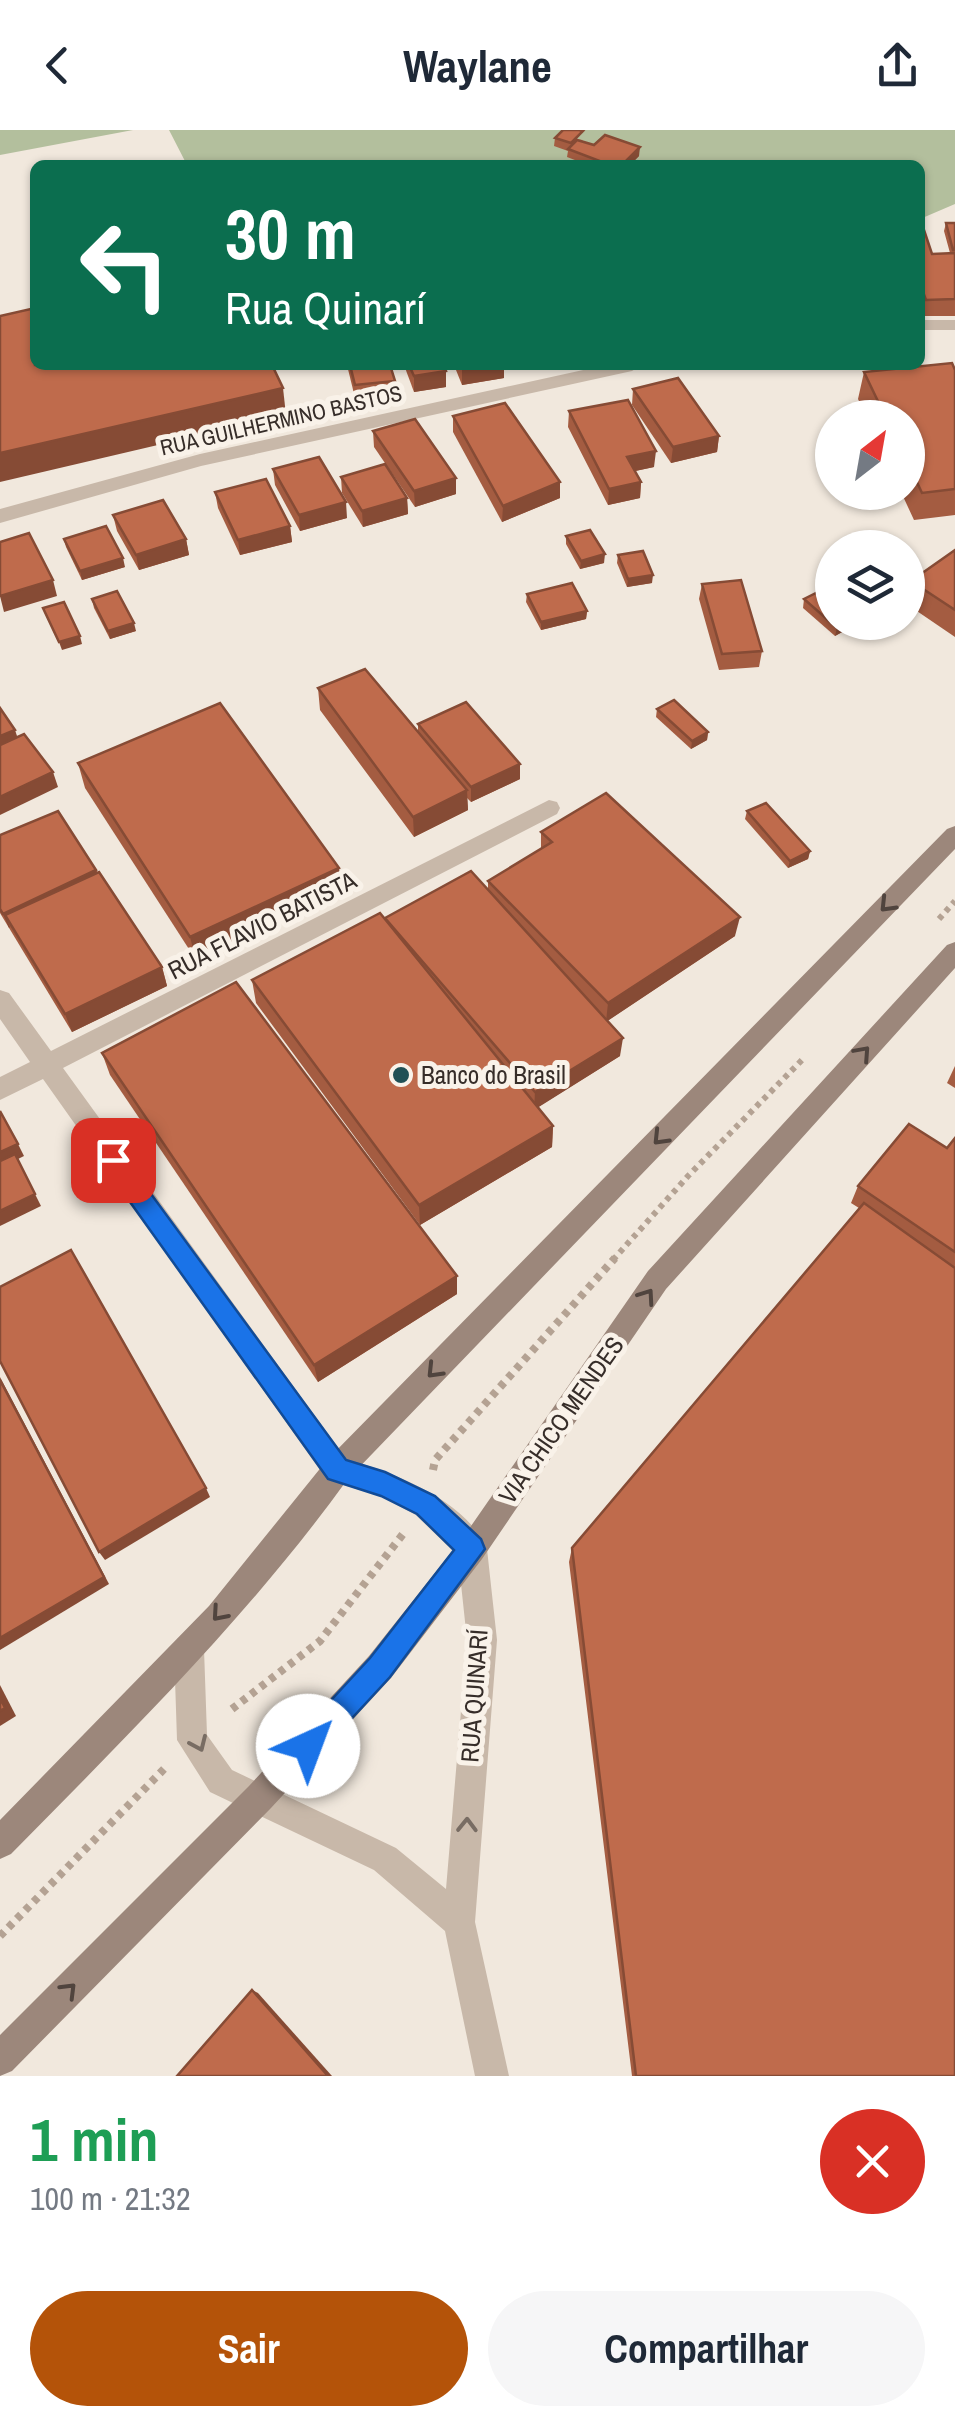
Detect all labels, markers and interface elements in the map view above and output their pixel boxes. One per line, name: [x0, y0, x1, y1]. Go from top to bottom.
text: Waylane: [403, 35, 552, 96]
icon: back: [30, 38, 85, 93]
icon: share: [870, 38, 925, 93]
text: 30 m: [225, 187, 356, 281]
icon: left: [60, 200, 190, 330]
text: Rua Quinarí: [225, 277, 426, 338]
street label: RUA GUILHERMINO BASTOS: [157, 378, 405, 462]
north arrow: [815, 400, 925, 510]
map controls: [815, 400, 925, 640]
button: layers: [815, 530, 925, 640]
street label: RUA FLAVIO BATISTA: [162, 863, 362, 987]
one-way arrow: [881, 893, 899, 911]
one-way arrow: [851, 1046, 869, 1065]
place label: Banco do Brasil: [421, 1058, 566, 1092]
marker: Banco do Brasil: [390, 1064, 412, 1086]
pin: [71, 1118, 156, 1203]
one-way arrow: [654, 1126, 672, 1144]
icon: arrive: [86, 1133, 141, 1188]
one-way arrow: [635, 1288, 653, 1307]
street label: VIA CHICO MENDES: [491, 1330, 631, 1510]
one-way arrow: [428, 1359, 446, 1377]
one-way arrow: [213, 1602, 231, 1621]
street label: RUA QUINARÍ: [452, 1628, 496, 1764]
position arrow: [256, 1694, 360, 1798]
one-way arrow: [187, 1734, 207, 1752]
one-way arrow: [457, 1816, 478, 1832]
one-way arrow: [57, 1984, 75, 2002]
text: 1 min: [30, 2099, 159, 2180]
button: close: [820, 2109, 925, 2214]
text: 100 m · 21:32: [30, 2177, 190, 2220]
button: Sair: [30, 2291, 468, 2406]
button: Compartilhar: [488, 2291, 925, 2406]

